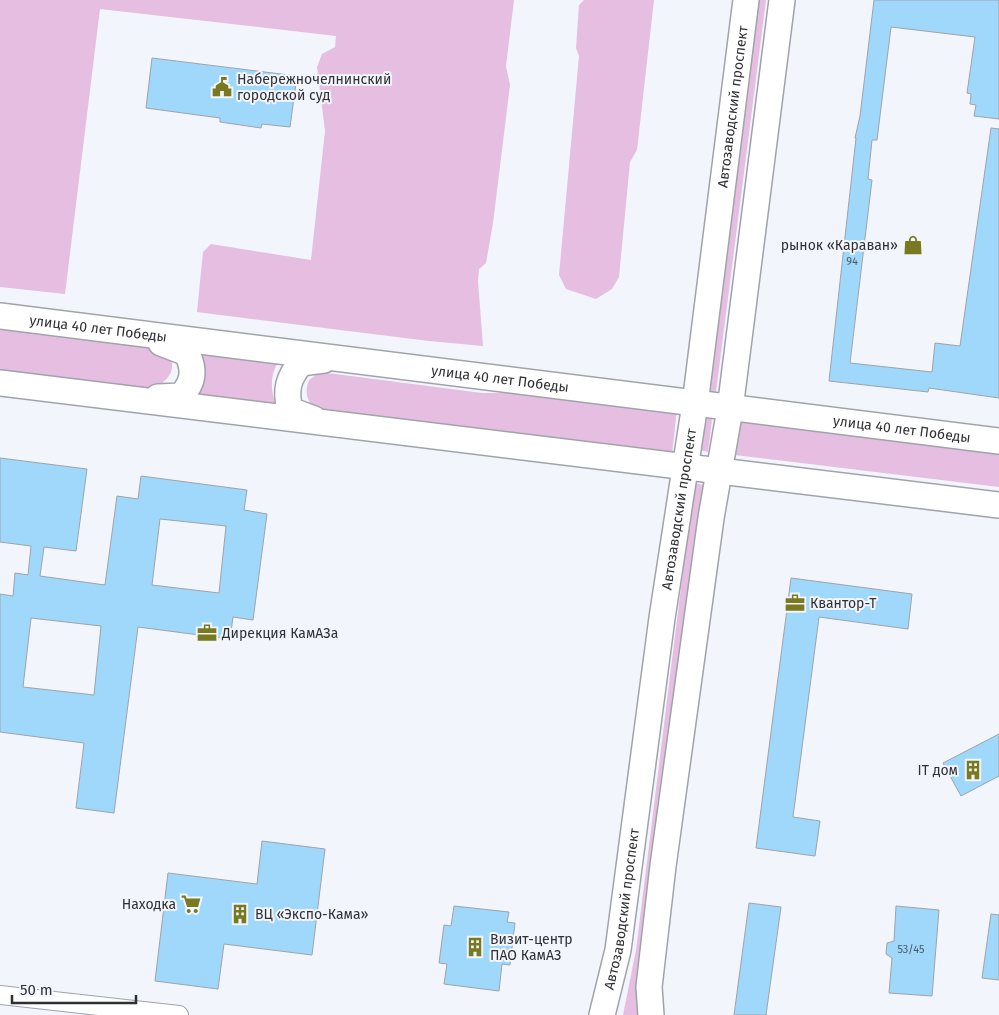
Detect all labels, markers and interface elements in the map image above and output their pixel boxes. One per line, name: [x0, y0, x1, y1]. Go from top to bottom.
street label: Автозаводский проспект: [714, 24, 752, 189]
place label: Набережночелнинский городской суд: [237, 71, 391, 104]
public building icon: Набережночелнинский городской суд: [211, 76, 233, 98]
shop icon: рынок «Караван»: [902, 234, 924, 256]
place label: рынок «Караван»: [781, 237, 898, 254]
house number: 94: [846, 255, 858, 268]
street label: улица 40 лет Победы: [28, 312, 168, 346]
street label: улица 40 лет Победы: [430, 362, 570, 396]
street label: улица 40 лет Победы: [832, 412, 972, 446]
street label: Автозаводский проспект: [658, 427, 700, 591]
office icon: Квантор-Т: [784, 592, 806, 614]
place label: Квантор-Т: [810, 595, 877, 612]
office icon: Дирекция КамАЗа: [196, 622, 218, 644]
place label: Дирекция КамАЗа: [221, 625, 338, 642]
building icon: IT дом: [962, 759, 984, 781]
place label: IT дом: [918, 762, 958, 779]
street label: Автозаводский проспект: [601, 827, 643, 991]
supermarket icon: Находка: [180, 893, 202, 915]
place label: Находка: [122, 896, 176, 913]
building icon: ВЦ «Экспо-Кама»: [229, 903, 251, 925]
place label: ВЦ «Экспо-Кама»: [255, 906, 369, 923]
place label: Визит-центр ПАО КамАЗ: [490, 931, 573, 964]
building icon: Визит-центр ПАО КамАЗ: [464, 936, 486, 958]
house number: 53/45: [897, 943, 925, 956]
scale bar: [12, 972, 136, 1004]
text: 50 m: [20, 981, 53, 999]

